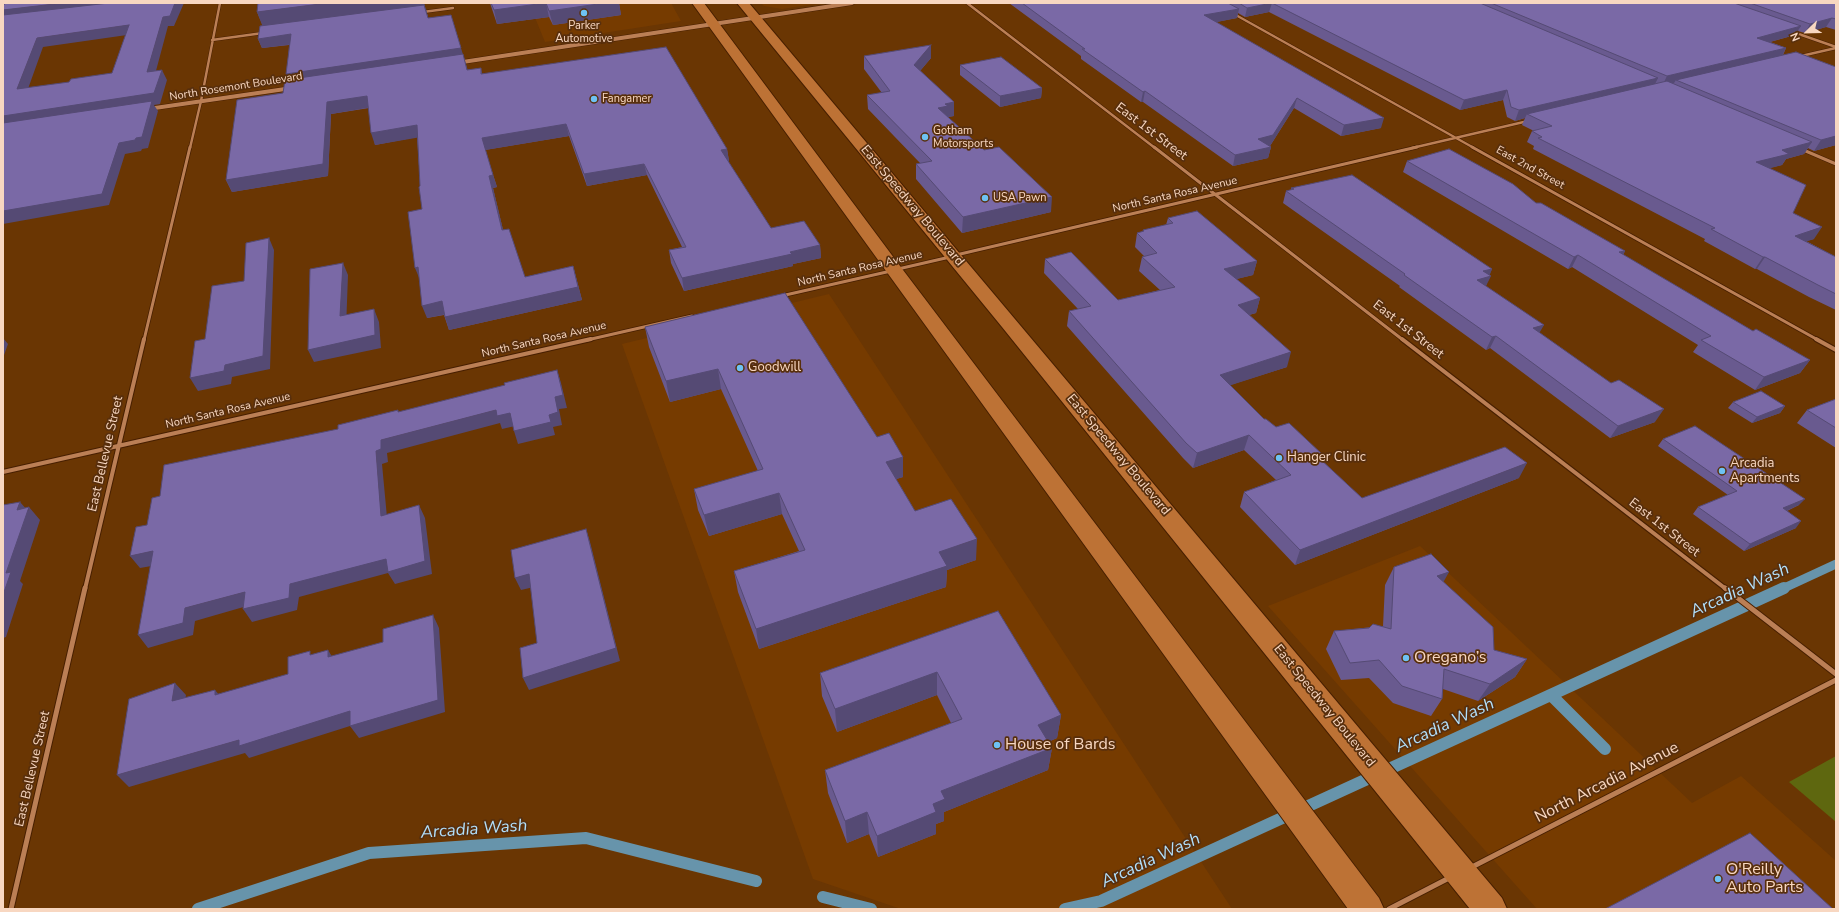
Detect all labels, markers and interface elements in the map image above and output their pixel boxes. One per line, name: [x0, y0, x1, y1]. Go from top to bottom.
marker: Parker Automotive: [579, 8, 589, 18]
north arrow: [1787, 12, 1827, 52]
place label: Parker Automotive: [555, 19, 613, 45]
text: N: [1787, 30, 1804, 44]
street label: North Rosemont Boulevard: [168, 70, 304, 104]
place label: Fangamer: [602, 92, 651, 106]
marker: Fangamer: [589, 94, 599, 104]
street label: East 1st Street: [1112, 100, 1190, 164]
place label: Gotham Motorsports: [933, 124, 993, 150]
marker: Gotham Motorsports: [920, 132, 930, 142]
street label: East Speedway Boulevard: [857, 143, 967, 269]
street label: East 2nd Street: [1493, 144, 1567, 192]
street label: North Santa Rosa Avenue: [1111, 174, 1239, 216]
place label: USA Pawn: [993, 191, 1047, 205]
marker: USA Pawn: [980, 193, 990, 203]
street label: North Santa Rosa Avenue: [796, 248, 924, 290]
street label: East 1st Street: [1369, 297, 1447, 363]
street label: North Santa Rosa Avenue: [480, 319, 608, 361]
place label: Goodwill: [748, 360, 801, 376]
marker: Goodwill: [735, 363, 745, 373]
street label: North Santa Rosa Avenue: [164, 390, 292, 432]
street label: East Speedway Boulevard: [1063, 392, 1173, 518]
street label: East Bellevue Street: [85, 395, 127, 513]
place label: Hanger Clinic: [1287, 450, 1366, 466]
marker: Hanger Clinic: [1274, 453, 1284, 463]
place label: Arcadia Apartments: [1730, 456, 1800, 487]
marker: Arcadia Apartments: [1717, 466, 1727, 476]
street label: East 1st Street: [1625, 495, 1703, 561]
water label: Arcadia Wash: [1687, 559, 1793, 623]
street label: East Speedway Boulevard: [1270, 642, 1378, 770]
place label: Oregano’s: [1414, 648, 1487, 668]
marker: Oregano’s: [1401, 653, 1411, 663]
water label: Arcadia Wash: [1392, 694, 1498, 758]
street label: East Bellevue Street: [12, 710, 54, 828]
place label: House of Bards: [1005, 735, 1116, 755]
street label: North Arcadia Avenue: [1532, 738, 1682, 828]
marker: House of Bards: [992, 740, 1002, 750]
water label: Arcadia Wash: [420, 816, 528, 844]
water label: Arcadia Wash: [1098, 829, 1204, 893]
place label: O'Reilly Auto Parts: [1726, 860, 1803, 898]
marker: O'Reilly Auto Parts: [1713, 874, 1723, 884]

